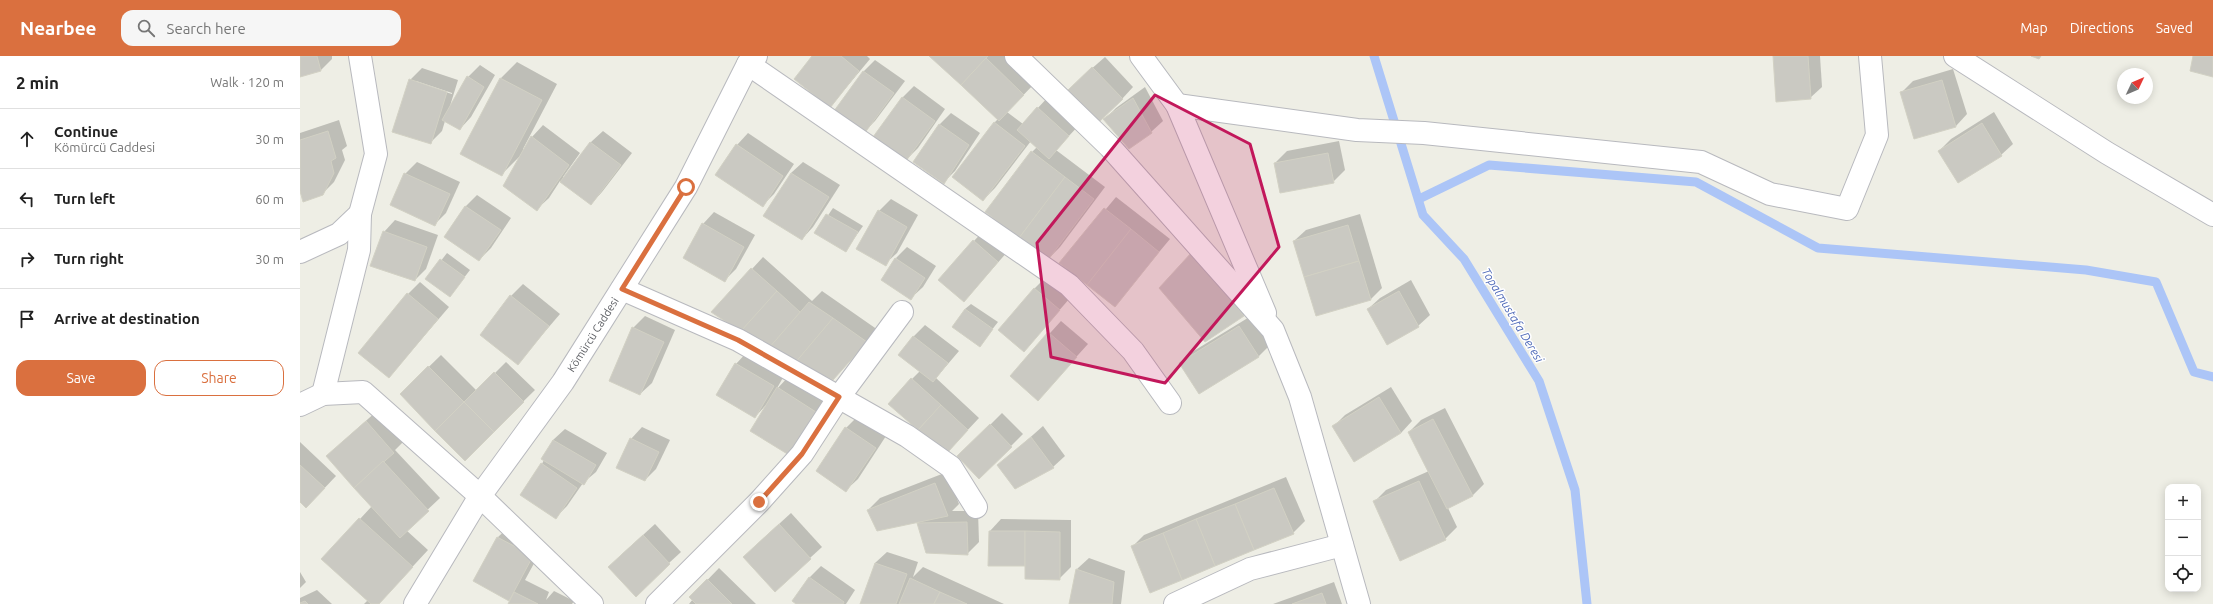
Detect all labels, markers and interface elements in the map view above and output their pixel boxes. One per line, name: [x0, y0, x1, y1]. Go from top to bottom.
search box: [121, 10, 401, 46]
text: Nearbee: [20, 17, 97, 39]
icon: search: [135, 17, 157, 39]
text: Search here: [167, 20, 246, 37]
text: Map: [2020, 20, 2048, 36]
text: Directions: [2070, 20, 2134, 36]
text: Saved: [2156, 20, 2193, 36]
north arrow: [2117, 68, 2153, 104]
text: 2 min: [16, 73, 59, 92]
text: Walk · 120 m: [210, 75, 284, 89]
text: Continue: [54, 123, 118, 140]
icon: ahead: [16, 128, 38, 150]
text: 30 m: [255, 132, 284, 146]
text: Kömürcü Caddesi: [54, 140, 155, 154]
route start: [677, 178, 695, 196]
icon: left: [16, 188, 38, 210]
text: Turn left: [54, 190, 115, 207]
text: 60 m: [255, 192, 284, 206]
icon: right: [16, 248, 38, 270]
text: Turn right: [54, 250, 124, 267]
text: 30 m: [255, 252, 284, 266]
water label: Topalmustafa Deresi: [1480, 265, 1547, 365]
street label: Kömürcü Caddesi: [565, 295, 621, 374]
icon: arrive: [16, 308, 38, 330]
text: Arrive at destination: [54, 310, 200, 327]
button: Save: [16, 360, 146, 396]
button: Share: [154, 360, 284, 396]
map controls: [2165, 484, 2201, 592]
button: +: [2165, 484, 2201, 520]
route end: [750, 493, 768, 511]
button: −: [2165, 520, 2201, 556]
button: locate: [2165, 556, 2201, 592]

